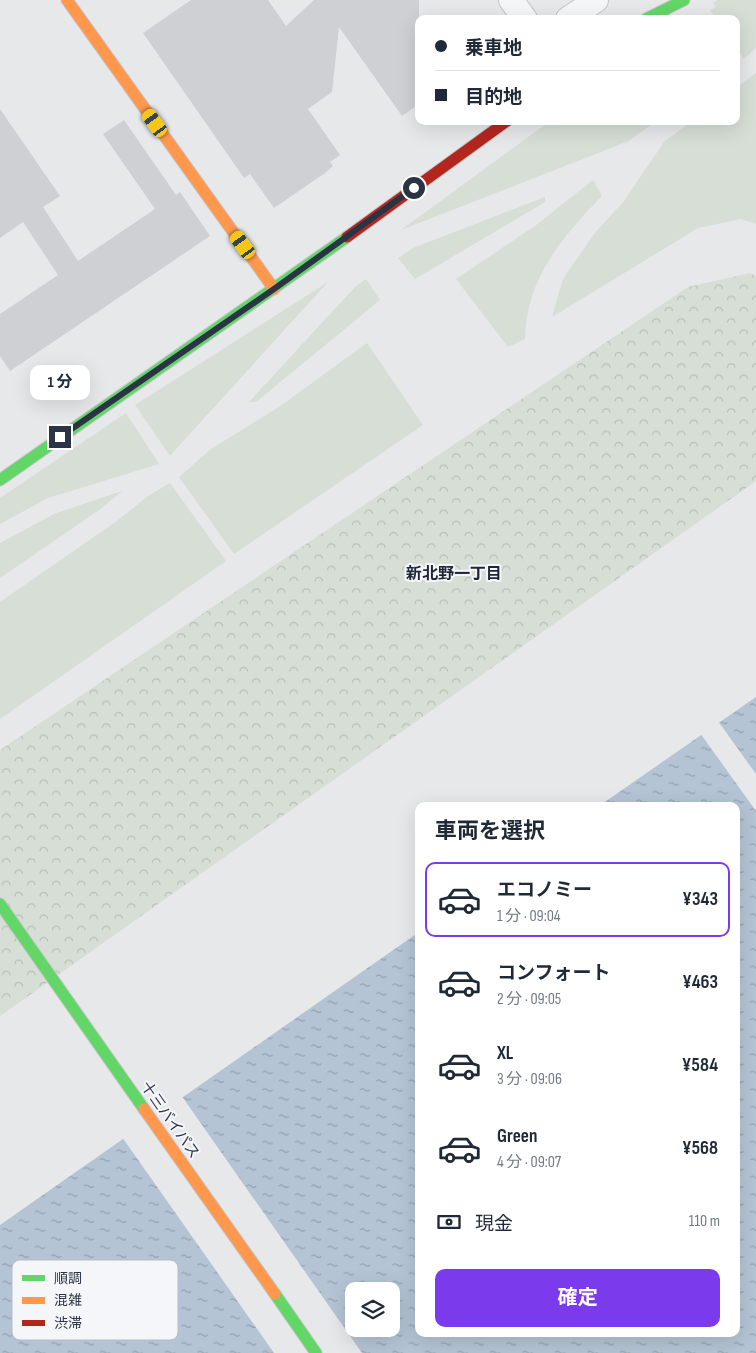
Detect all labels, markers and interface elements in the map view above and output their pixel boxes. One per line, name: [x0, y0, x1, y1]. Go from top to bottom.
text: 乗車地: [465, 37, 522, 60]
text: 目的地: [465, 86, 522, 109]
car: [140, 106, 169, 140]
route start: [403, 177, 425, 199]
car: [228, 228, 257, 262]
callout: 1 分: [30, 364, 90, 400]
text: 1 分: [48, 373, 72, 392]
route end: [49, 426, 71, 448]
district label: 新北野一丁目: [406, 565, 502, 584]
text: 車両を選択: [435, 818, 545, 845]
icon: car: [437, 877, 482, 922]
text: エコノミー: [497, 879, 592, 902]
text: ¥343: [682, 888, 718, 911]
text: 1 分 · 09:04: [497, 907, 560, 926]
icon: car: [437, 960, 482, 1005]
text: コンフォート: [497, 962, 610, 985]
text: ¥463: [682, 971, 718, 994]
text: 2 分 · 09:05: [497, 990, 561, 1009]
text: XL: [497, 1042, 513, 1065]
icon: car: [437, 1043, 482, 1088]
text: ¥584: [682, 1054, 718, 1077]
text: 3 分 · 09:06: [497, 1070, 562, 1089]
street label: 十三バイパス: [136, 1078, 204, 1162]
text: Green: [497, 1125, 537, 1148]
icon: car: [437, 1126, 482, 1171]
text: ¥568: [682, 1137, 718, 1160]
text: 4 分 · 09:07: [497, 1153, 561, 1172]
icon: cash: [435, 1208, 463, 1236]
text: 110 m: [689, 1212, 720, 1231]
text: 現金: [475, 1213, 513, 1236]
legend: [12, 1260, 178, 1340]
button: 確定: [435, 1269, 720, 1327]
text: 順調: [54, 1270, 82, 1287]
map controls: [345, 1282, 400, 1337]
button: layers: [345, 1282, 400, 1337]
text: 混雑: [54, 1292, 82, 1309]
text: 渋滞: [54, 1315, 82, 1332]

